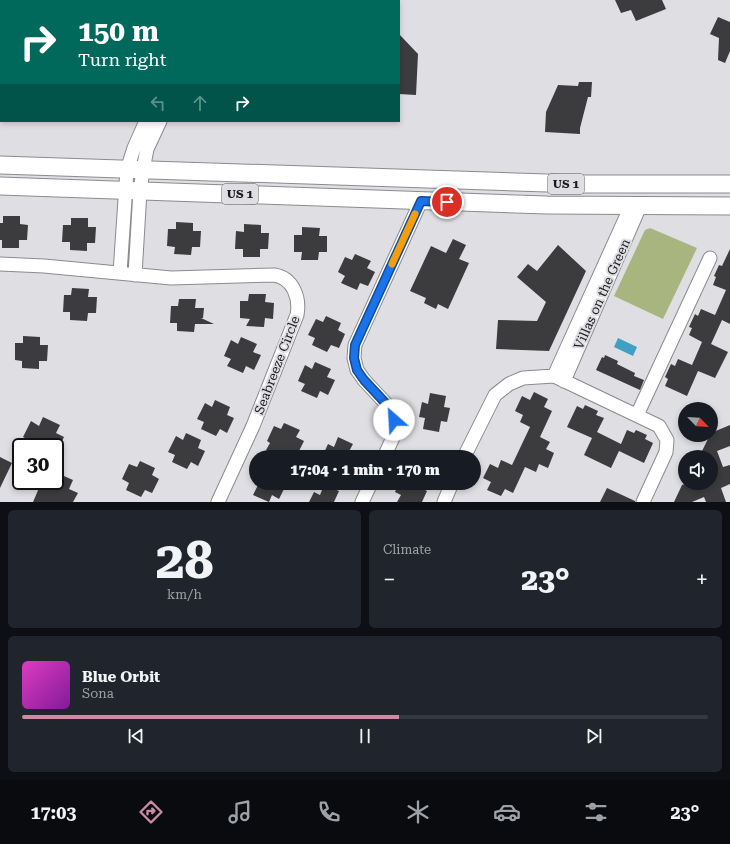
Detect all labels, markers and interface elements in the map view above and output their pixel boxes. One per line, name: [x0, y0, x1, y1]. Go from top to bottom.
text: 150 m: [78, 15, 159, 48]
icon: right: [12, 16, 64, 68]
text: Turn right: [78, 49, 166, 70]
icon: left: [147, 92, 169, 114]
icon: ahead: [189, 92, 211, 114]
icon: right: [231, 92, 253, 114]
road number: US 1: [548, 174, 584, 194]
road number: US 1: [222, 184, 258, 204]
pin: [430, 185, 464, 219]
icon: arrive: [436, 191, 458, 213]
street label: Villas on the Green: [571, 236, 633, 352]
street label: Seabreeze Circle: [251, 314, 303, 416]
position arrow: [373, 399, 415, 441]
north arrow: [678, 402, 718, 442]
map controls: [678, 402, 718, 490]
speed limit sign: 30: [12, 438, 64, 490]
button: sound: [678, 450, 718, 490]
text: 17:04 · 1 min · 170 m: [290, 461, 440, 479]
text: 28: [155, 530, 214, 591]
text: Climate: [383, 542, 431, 557]
text: 23°: [521, 562, 570, 597]
text: −: [383, 567, 395, 592]
text: +: [696, 567, 708, 592]
text: km/h: [167, 587, 202, 602]
text: Blue Orbit: [82, 668, 160, 686]
text: Sona: [82, 686, 114, 701]
icon: previous: [125, 725, 147, 747]
icon: pause: [354, 725, 376, 747]
icon: next: [583, 725, 605, 747]
icon: directions: [137, 798, 165, 826]
icon: music: [226, 798, 254, 826]
icon: phone: [315, 798, 343, 826]
icon: climate: [404, 798, 432, 826]
icon: car: [493, 798, 521, 826]
icon: filters: [582, 798, 610, 826]
text: 17:03: [30, 802, 76, 823]
text: 23°: [670, 802, 700, 823]

